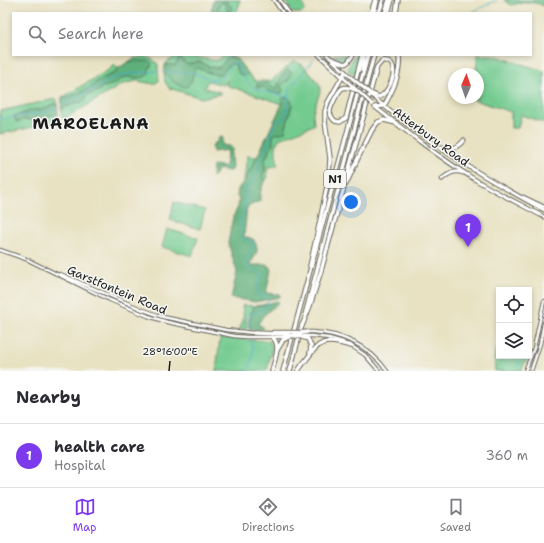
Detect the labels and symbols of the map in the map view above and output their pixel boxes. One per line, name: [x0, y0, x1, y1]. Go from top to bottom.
north arrow: [448, 68, 484, 104]
street label: Atterbury Road: [390, 104, 473, 170]
district label: MAROELANA: [33, 113, 149, 134]
road number: N1: [324, 170, 346, 188]
your location: [341, 192, 361, 212]
pin: 1: [455, 214, 481, 247]
street label: Garstfontein Road: [65, 262, 170, 318]
text: 28°16'00"E: [142, 345, 198, 358]

